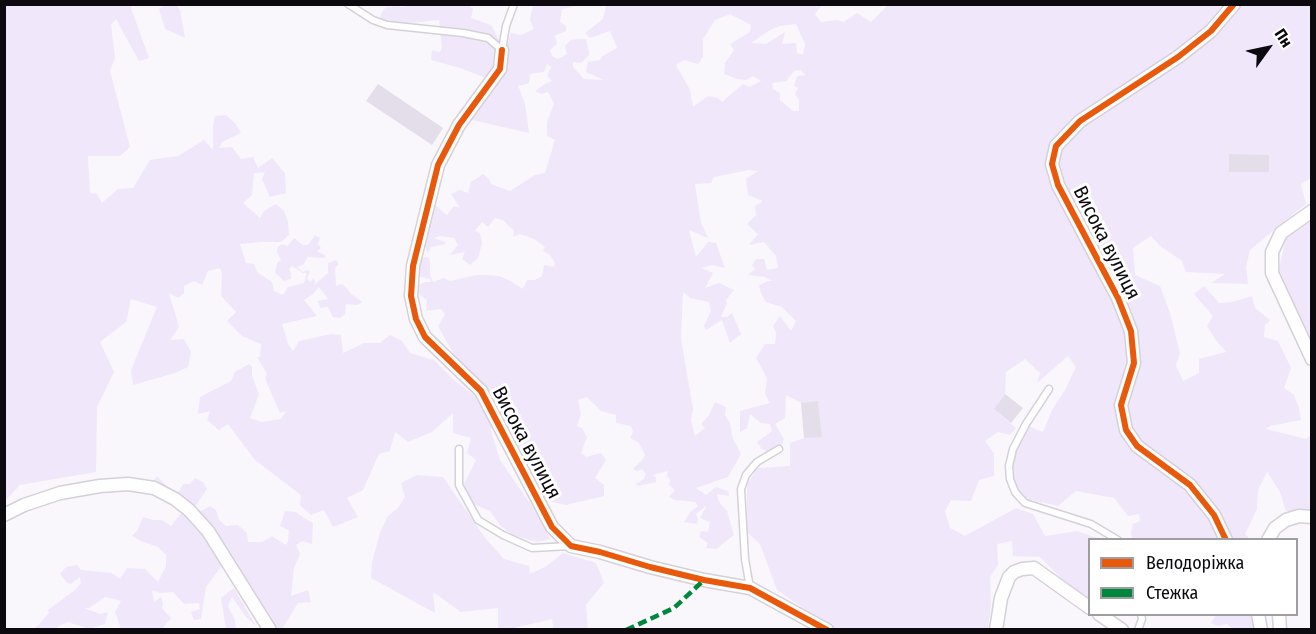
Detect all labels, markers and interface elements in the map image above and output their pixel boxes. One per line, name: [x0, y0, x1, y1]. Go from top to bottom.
north arrow: [1238, 18, 1298, 78]
text: Пн: [1271, 25, 1296, 51]
street label: Висока вулиця: [1067, 182, 1145, 304]
street label: Висока вулиця: [486, 383, 566, 503]
legend: [1088, 538, 1298, 616]
text: Велодоріжка: [1146, 552, 1244, 574]
text: Стежка: [1146, 582, 1198, 604]

